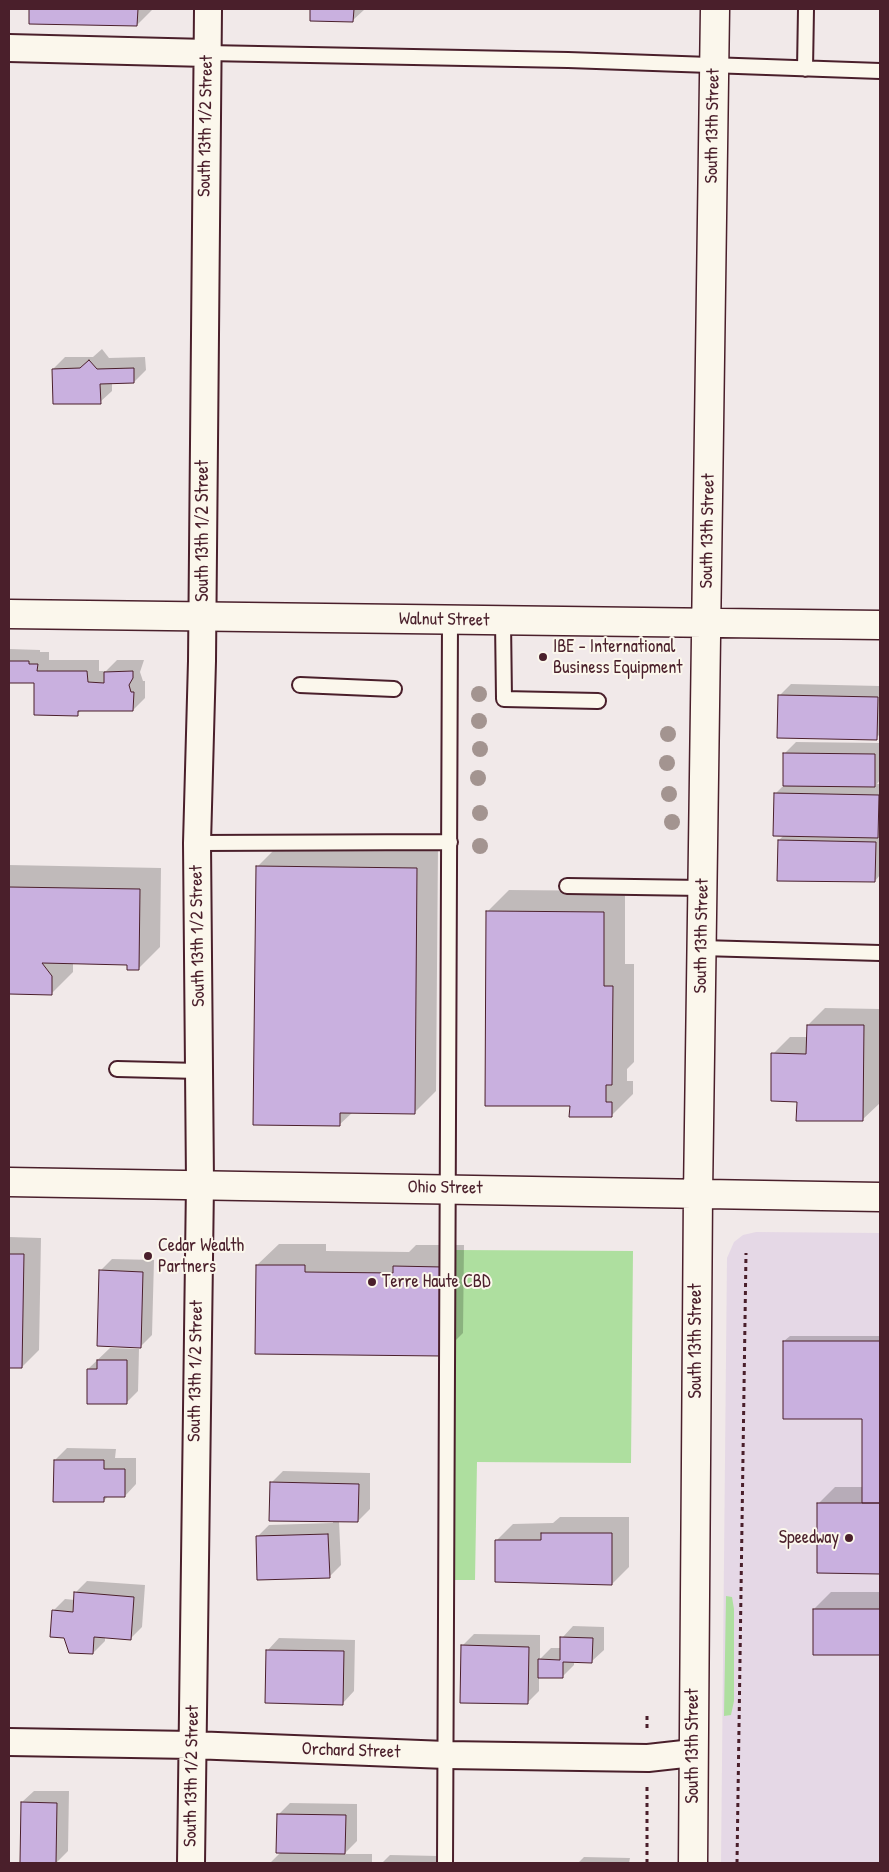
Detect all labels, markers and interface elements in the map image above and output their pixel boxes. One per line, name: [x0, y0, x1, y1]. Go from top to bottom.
street label: South 13th 1/2 Street: [194, 55, 218, 197]
street label: South 13th Street: [701, 68, 725, 184]
street label: South 13th 1/2 Street: [192, 460, 214, 602]
street label: South 13th Street: [696, 473, 720, 589]
street label: Walnut Street: [399, 608, 489, 632]
place label: IBE - International Business Equipment: [553, 636, 683, 679]
marker: IBE - International Business Equipment: [537, 651, 549, 663]
street label: South 13th 1/2 Street: [186, 865, 210, 1007]
street label: South 13th Street: [690, 878, 714, 994]
street label: Ohio Street: [407, 1177, 483, 1199]
place label: Cedar Wealth Partners: [158, 1235, 244, 1278]
marker: Cedar Wealth Partners: [142, 1250, 154, 1262]
place label: Terre Haute CBD: [382, 1271, 490, 1293]
marker: Terre Haute CBD: [366, 1276, 378, 1288]
street label: South 13th Street: [685, 1283, 707, 1399]
street label: South 13th 1/2 Street: [184, 1300, 208, 1442]
place label: Speedway: [779, 1527, 839, 1549]
marker: Speedway: [843, 1532, 855, 1544]
street label: South 13th Street: [682, 1688, 704, 1804]
street label: South 13th 1/2 Street: [180, 1705, 204, 1847]
street label: Orchard Street: [301, 1738, 401, 1764]

